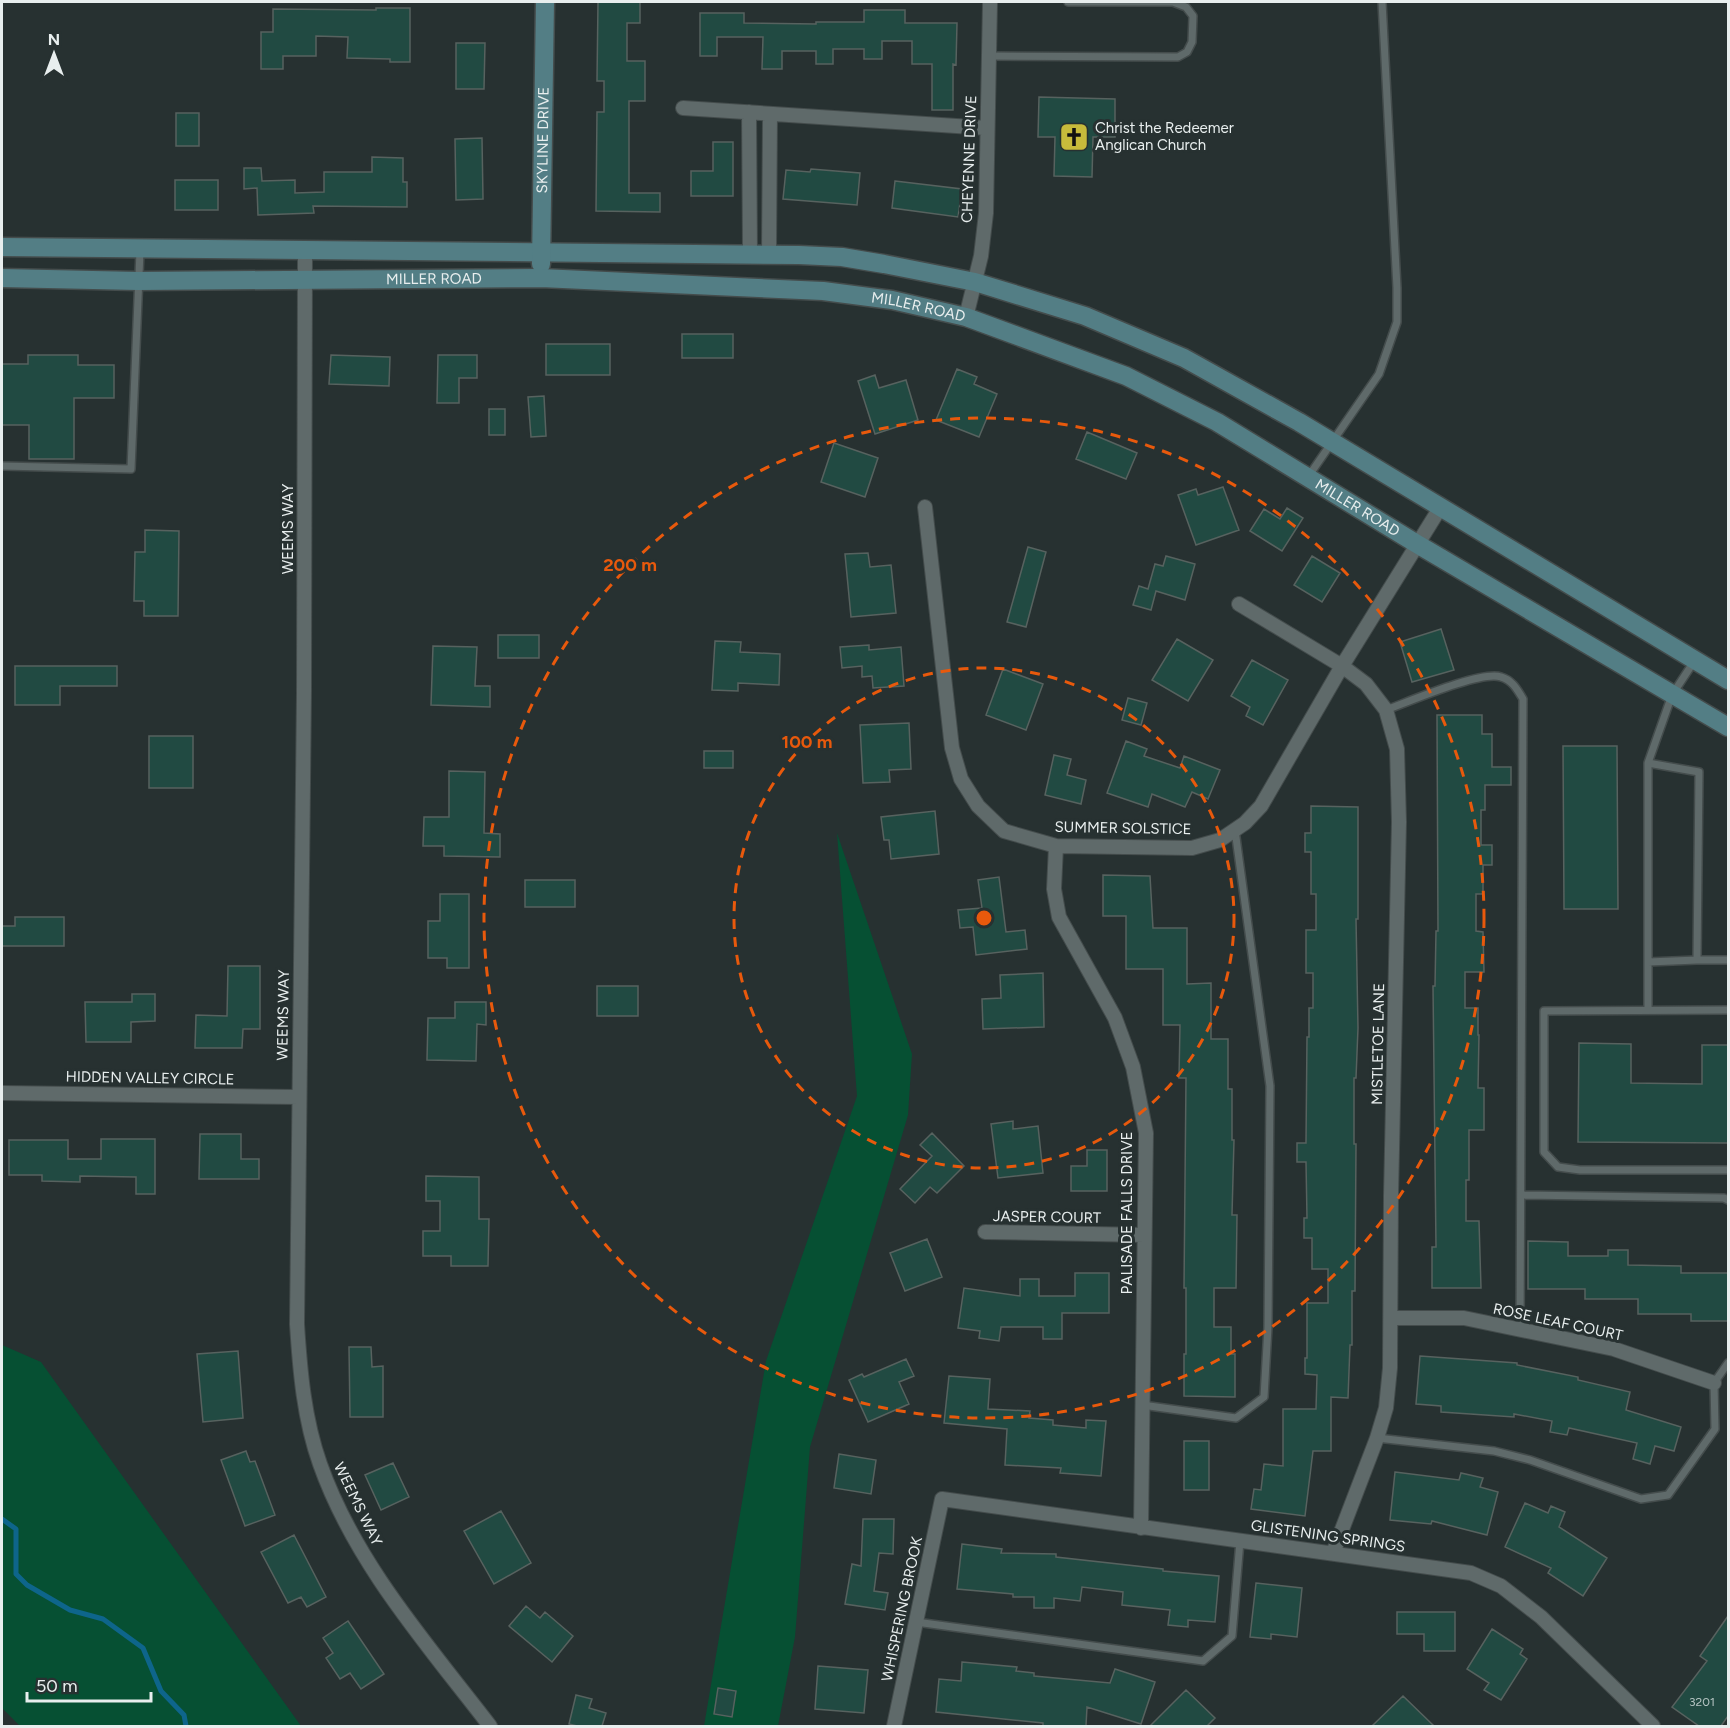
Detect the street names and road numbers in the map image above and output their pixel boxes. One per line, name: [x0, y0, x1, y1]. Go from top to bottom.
street label: SKYLINE DRIVE: [533, 87, 553, 193]
street label: CHEYENNE DRIVE: [958, 95, 980, 223]
street label: MILLER ROAD: [386, 269, 482, 288]
street label: MILLER ROAD: [870, 288, 967, 326]
street label: MILLER ROAD: [1312, 475, 1403, 540]
street label: WEEMS WAY: [279, 484, 297, 574]
street label: SUMMER SOLSTICE: [1054, 818, 1192, 838]
street label: WEEMS WAY: [273, 969, 293, 1061]
street label: MISTLETOE LANE: [1368, 983, 1388, 1105]
street label: HIDDEN VALLEY CIRCLE: [65, 1068, 235, 1088]
street label: PALISADE FALLS DRIVE: [1118, 1132, 1136, 1294]
street label: JASPER COURT: [993, 1207, 1102, 1227]
street label: ROSE LEAF COURT: [1491, 1299, 1625, 1345]
street label: WEEMS WAY: [330, 1459, 386, 1549]
street label: GLISTENING SPRINGS: [1250, 1516, 1406, 1556]
street label: WHISPERING BROOK: [878, 1534, 926, 1683]

